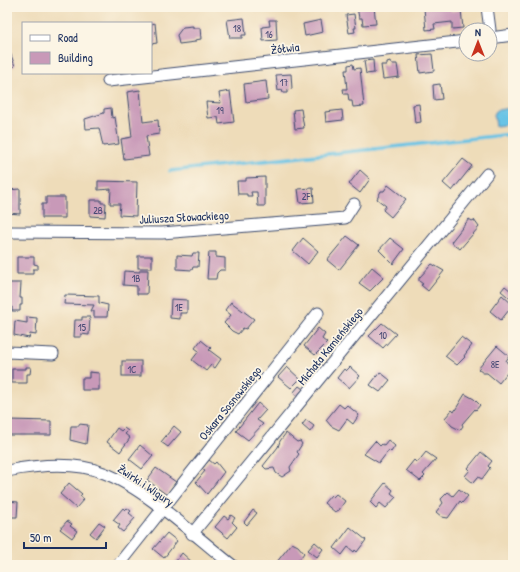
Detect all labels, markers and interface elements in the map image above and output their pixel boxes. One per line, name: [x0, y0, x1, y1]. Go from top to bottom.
legend: [22, 22, 152, 74]
house number: 18: [233, 22, 241, 35]
north arrow: [458, 22, 498, 62]
text: N: [475, 25, 481, 39]
house number: 16: [265, 28, 273, 41]
text: Road: [58, 29, 78, 46]
street label: Żółwia: [270, 38, 300, 58]
text: Building: [58, 49, 93, 66]
house number: 17: [280, 76, 288, 89]
house number: 19: [216, 104, 224, 117]
house number: 2F: [302, 190, 310, 203]
house number: 2B: [93, 204, 103, 217]
street label: Juliusza Słowackiego: [139, 206, 229, 228]
house number: 1B: [132, 272, 140, 285]
house number: 1E: [175, 301, 184, 314]
street label: Michała Kamieńskiego: [293, 303, 367, 388]
house number: 15: [78, 321, 87, 334]
house number: 10: [379, 329, 388, 342]
house number: 8E: [491, 358, 500, 371]
street label: Oskara Sosnowskiego: [195, 362, 265, 444]
house number: 1C: [127, 363, 137, 376]
street label: Żwirki i Wigury: [114, 460, 178, 510]
scale bar: [24, 524, 106, 550]
text: 50 m: [30, 529, 51, 546]

